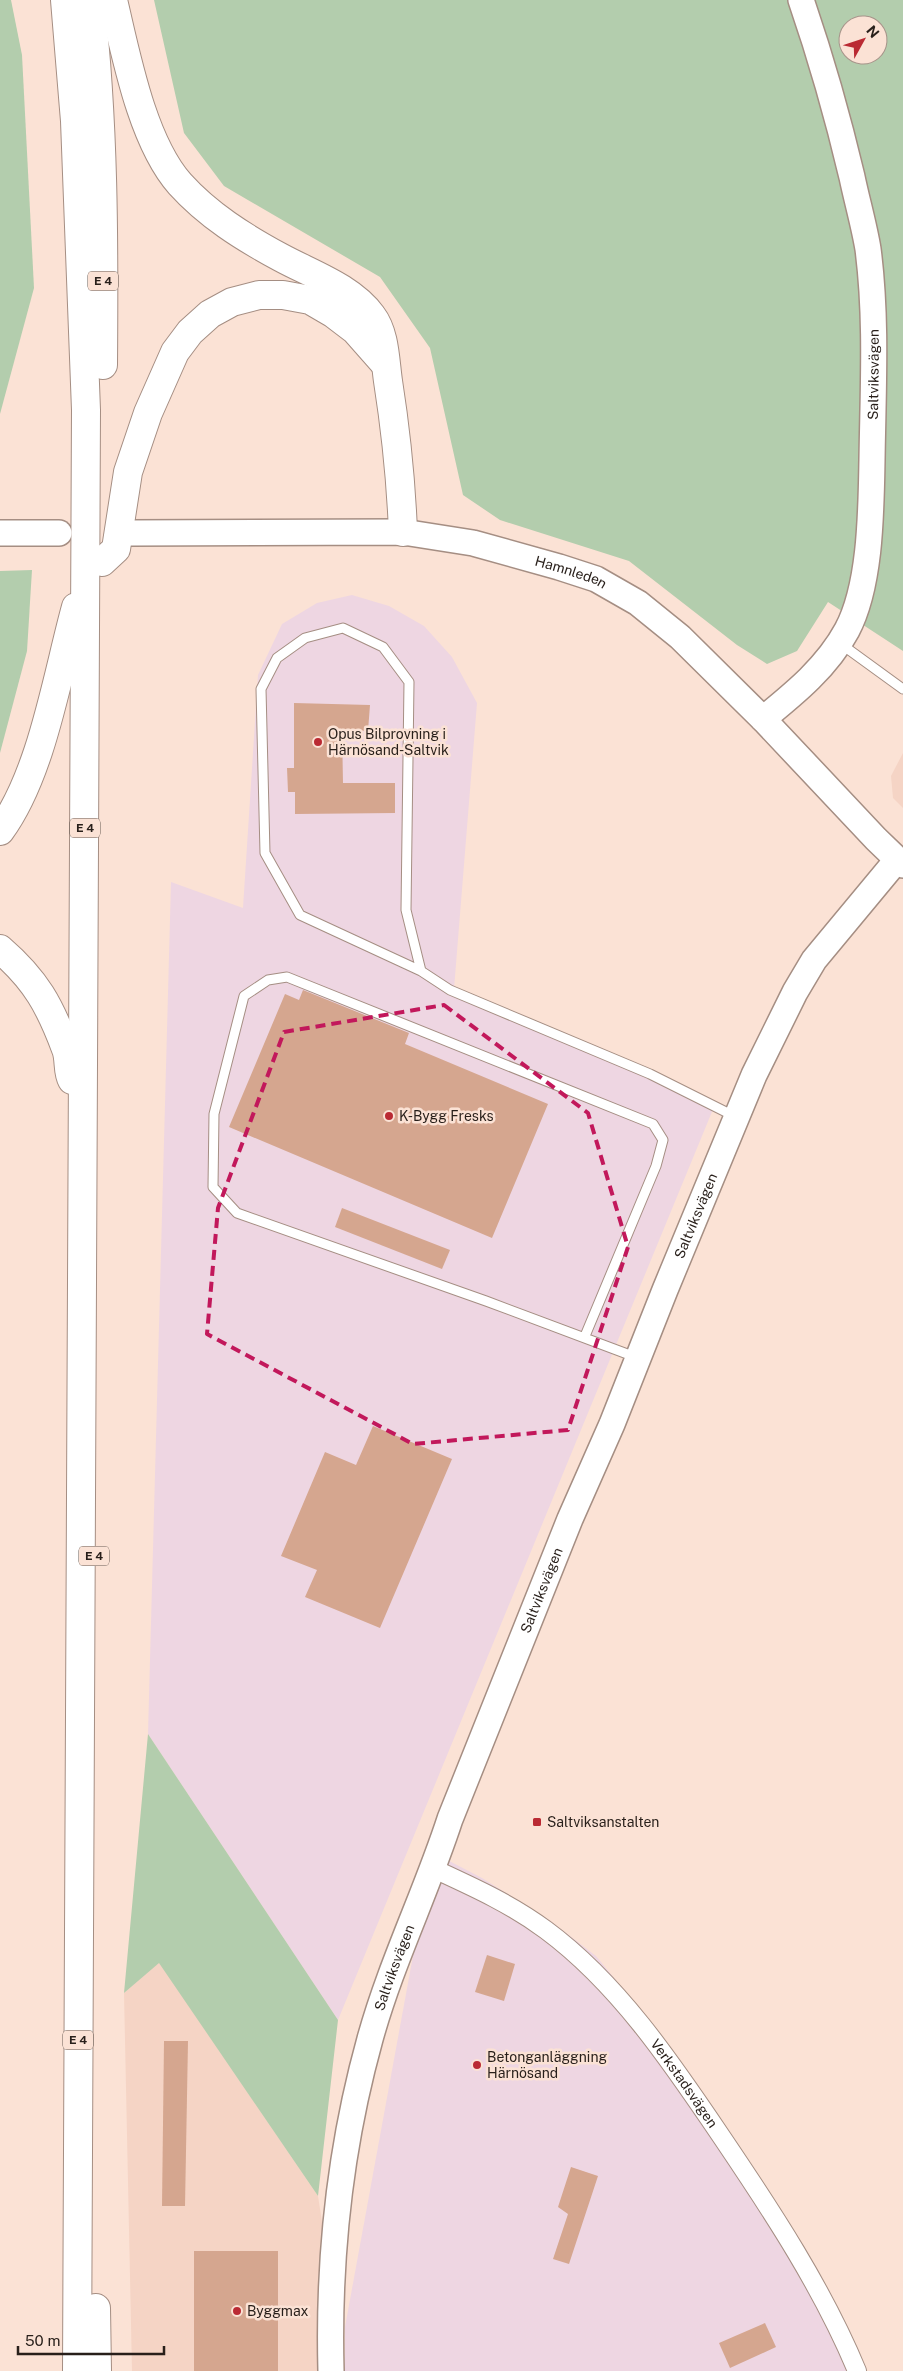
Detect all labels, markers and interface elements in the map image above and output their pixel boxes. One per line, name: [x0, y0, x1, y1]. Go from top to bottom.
north arrow: [838, 15, 888, 65]
text: N: [863, 22, 883, 41]
road number: E 4: [88, 272, 118, 290]
street label: Saltviksvägen: [865, 329, 882, 420]
street label: Hamnleden: [533, 553, 610, 592]
place label: Opus Bilprovning i Härnösand-Saltvik: [328, 726, 449, 758]
marker: Opus Bilprovning i Härnösand-Saltvik: [312, 736, 324, 748]
road number: E 4: [70, 818, 100, 838]
place label: K-Bygg Fresks: [399, 1108, 494, 1124]
marker: K-Bygg Fresks: [383, 1110, 395, 1122]
street label: Saltviksvägen: [671, 1171, 720, 1261]
street label: Saltviksvägen: [517, 1545, 566, 1635]
road number: E 4: [79, 1546, 109, 1565]
place label: Saltviksanstalten: [547, 1814, 659, 1830]
marker: Saltviksanstalten: [531, 1816, 543, 1828]
street label: Saltviksvägen: [371, 1922, 418, 2013]
road number: E 4: [63, 2030, 93, 2050]
street label: Verkstadsvägen: [647, 2036, 721, 2131]
place label: Betonganläggning Härnösand: [487, 2049, 607, 2081]
marker: Betonganläggning Härnösand: [471, 2059, 483, 2071]
place label: Byggmax: [247, 2303, 309, 2319]
marker: Byggmax: [231, 2305, 243, 2317]
scale bar: [18, 2324, 164, 2356]
text: 50 m: [25, 2332, 60, 2349]

